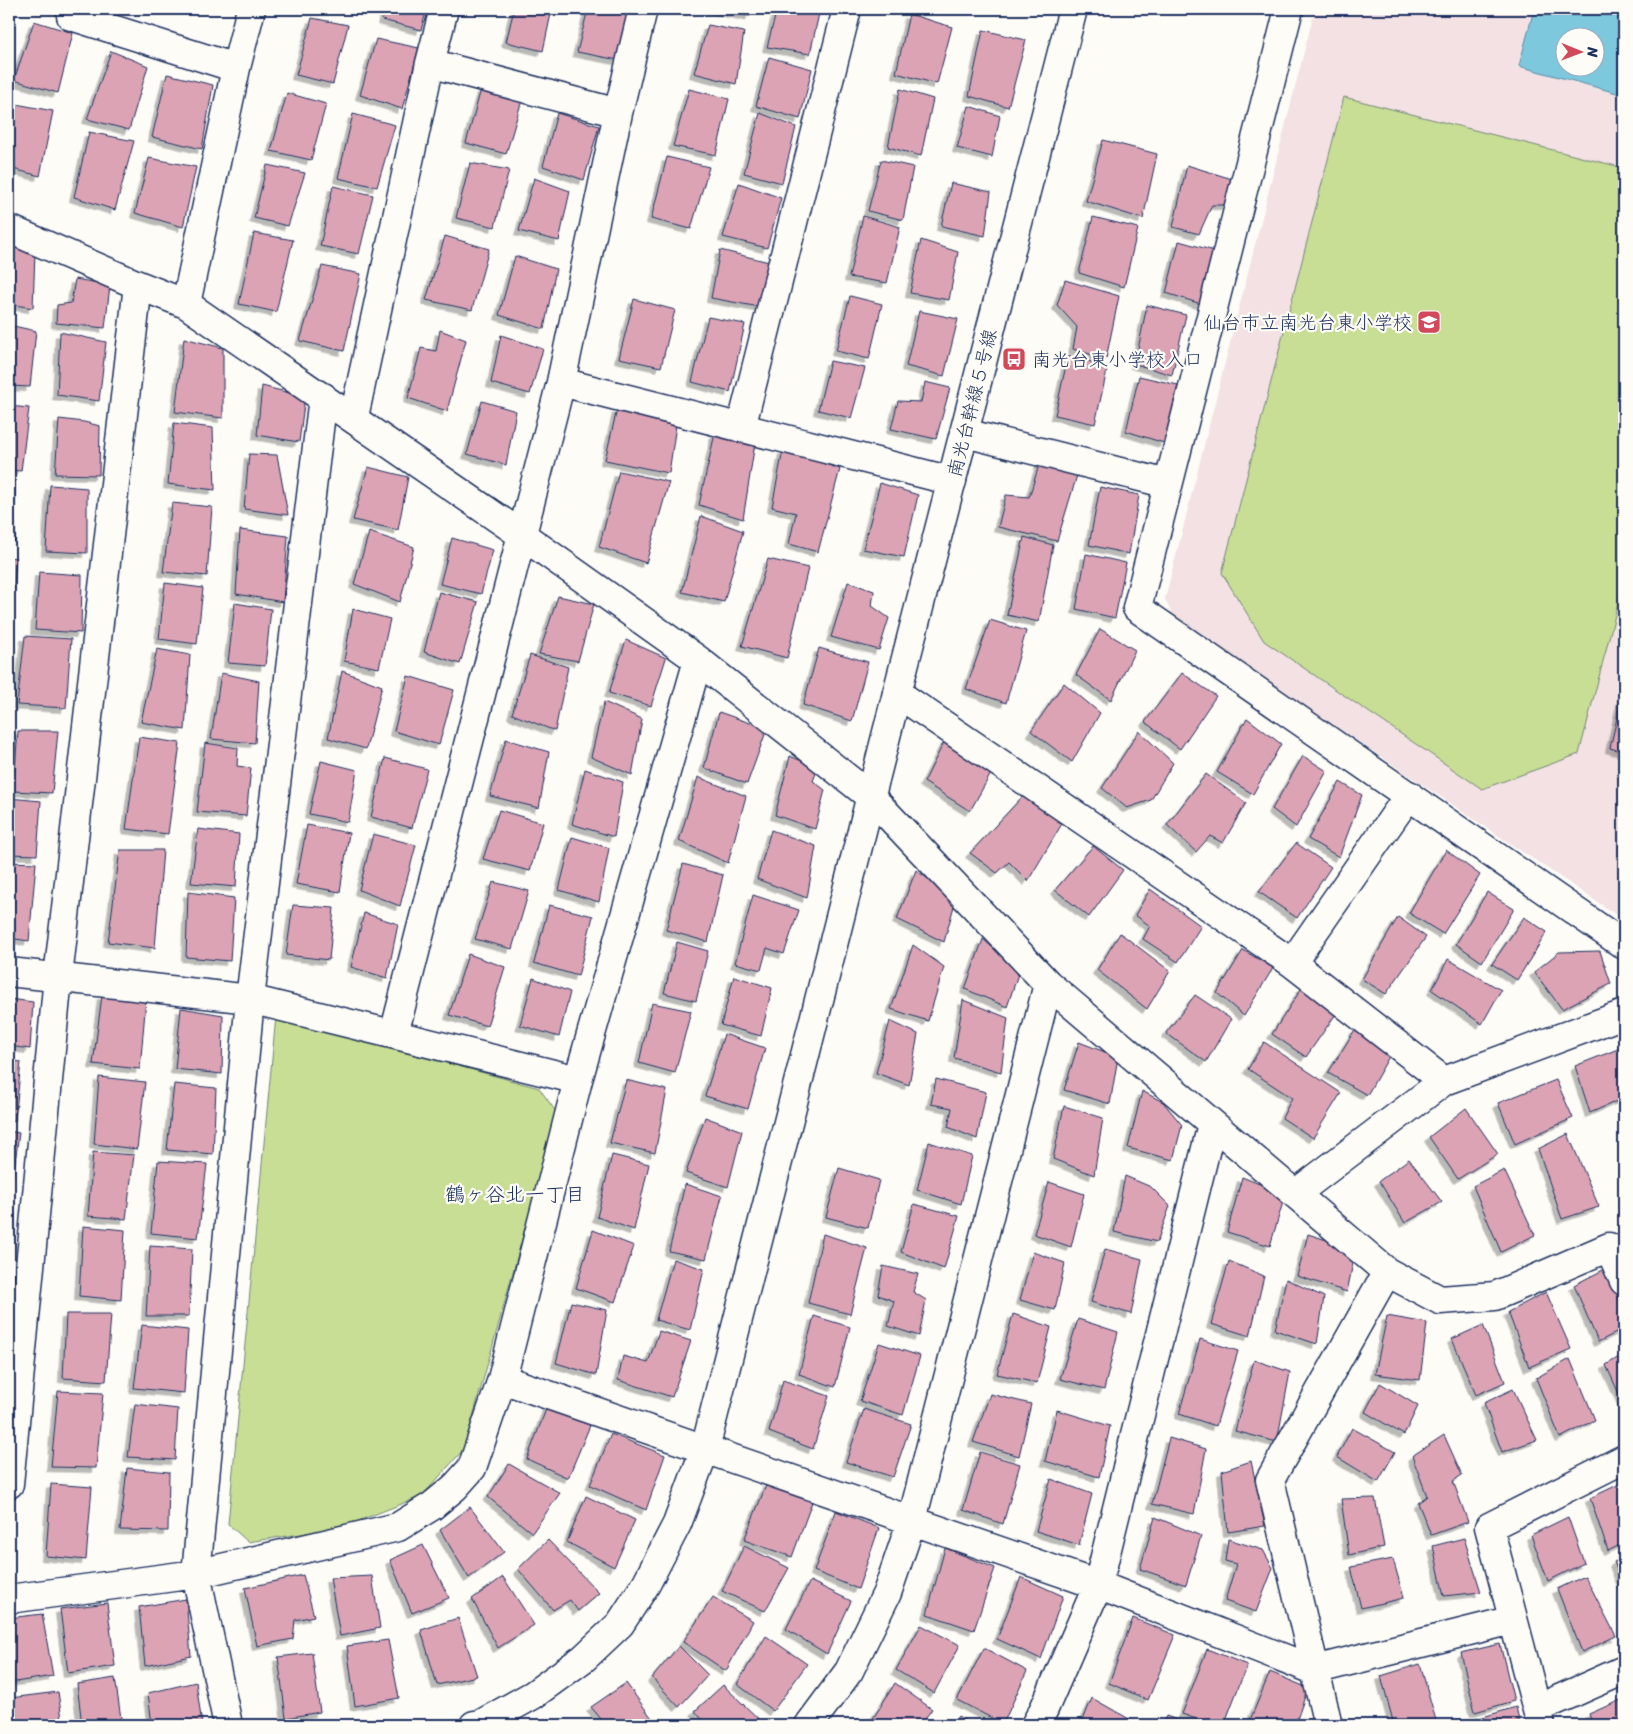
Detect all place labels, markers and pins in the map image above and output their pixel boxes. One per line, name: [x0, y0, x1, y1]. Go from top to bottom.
place label: 仙台市立南光台東小学校: [1203, 306, 1412, 339]
school or university icon: 仙台市立南光台東小学校: [1416, 309, 1442, 335]
place label: 南光台東小学校入口: [1032, 343, 1203, 376]
bus stop icon: 南光台東小学校入口: [1001, 346, 1027, 372]

